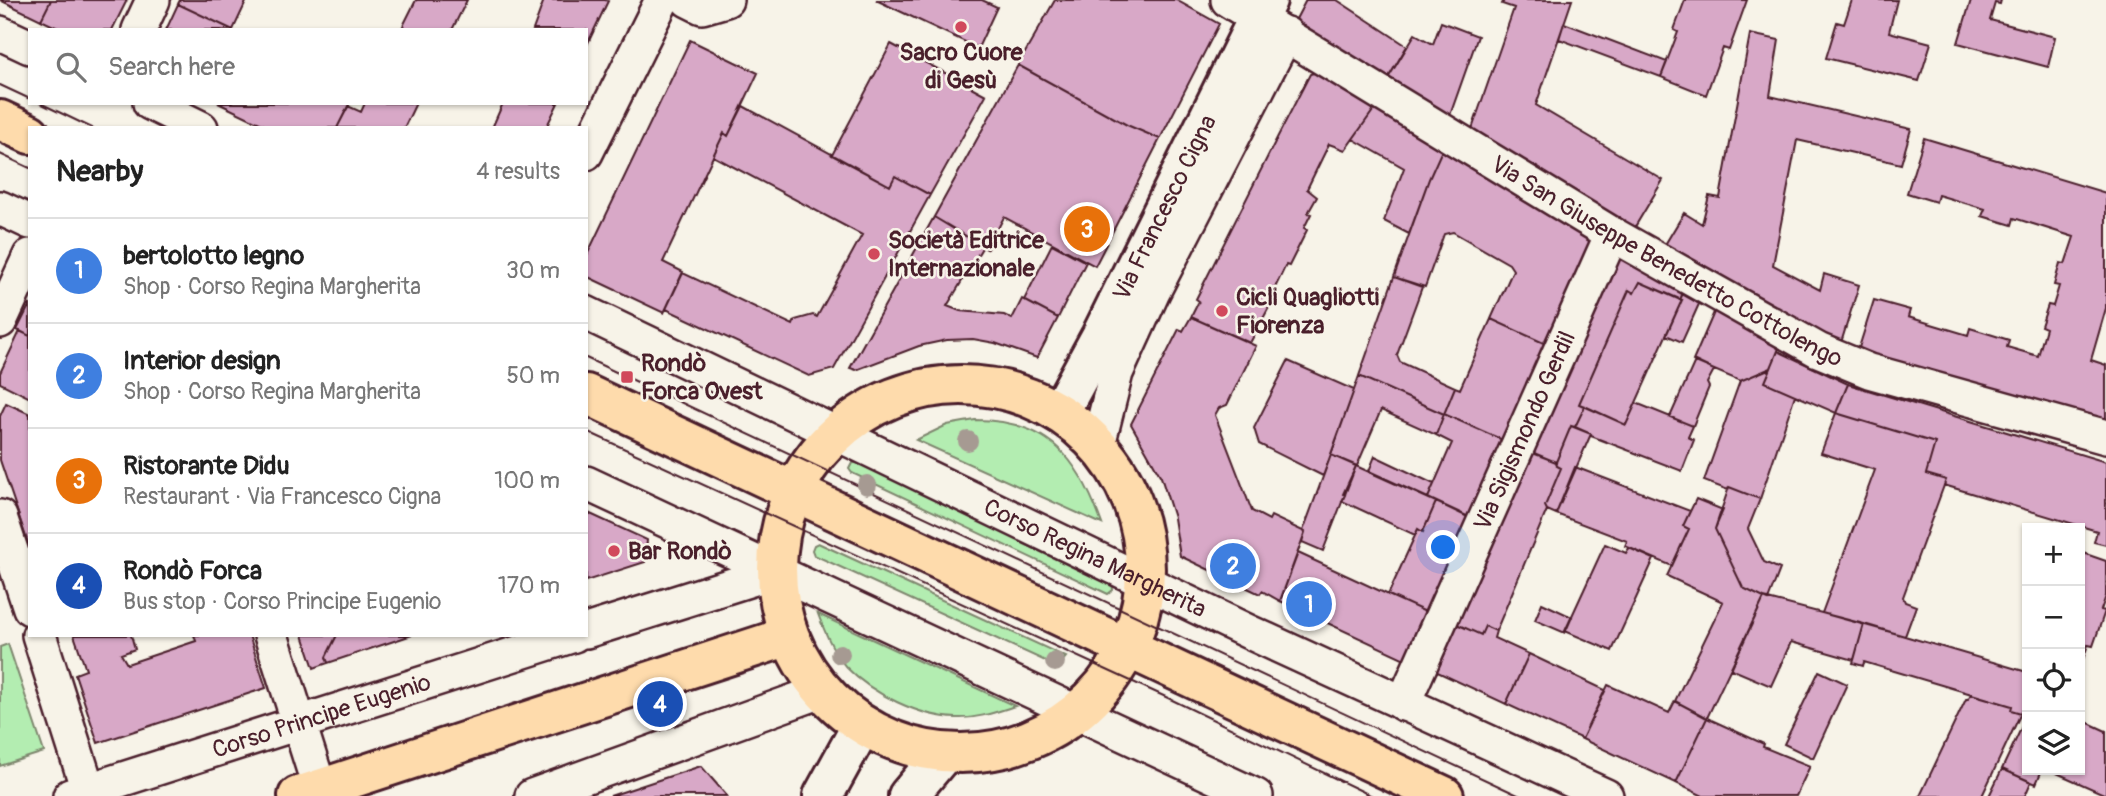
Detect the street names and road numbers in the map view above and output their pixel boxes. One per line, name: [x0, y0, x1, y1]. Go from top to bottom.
street label: Via Francesco Cigna: [1107, 110, 1223, 305]
street label: Via San Giuseppe Benedetto Cottolengo: [1486, 150, 1847, 373]
street label: Via Sigismondo Gerdil: [1468, 327, 1582, 535]
street label: Corso Regina Margherita: [979, 493, 1211, 624]
street label: Corso Principe Eugenio: [209, 668, 435, 765]

